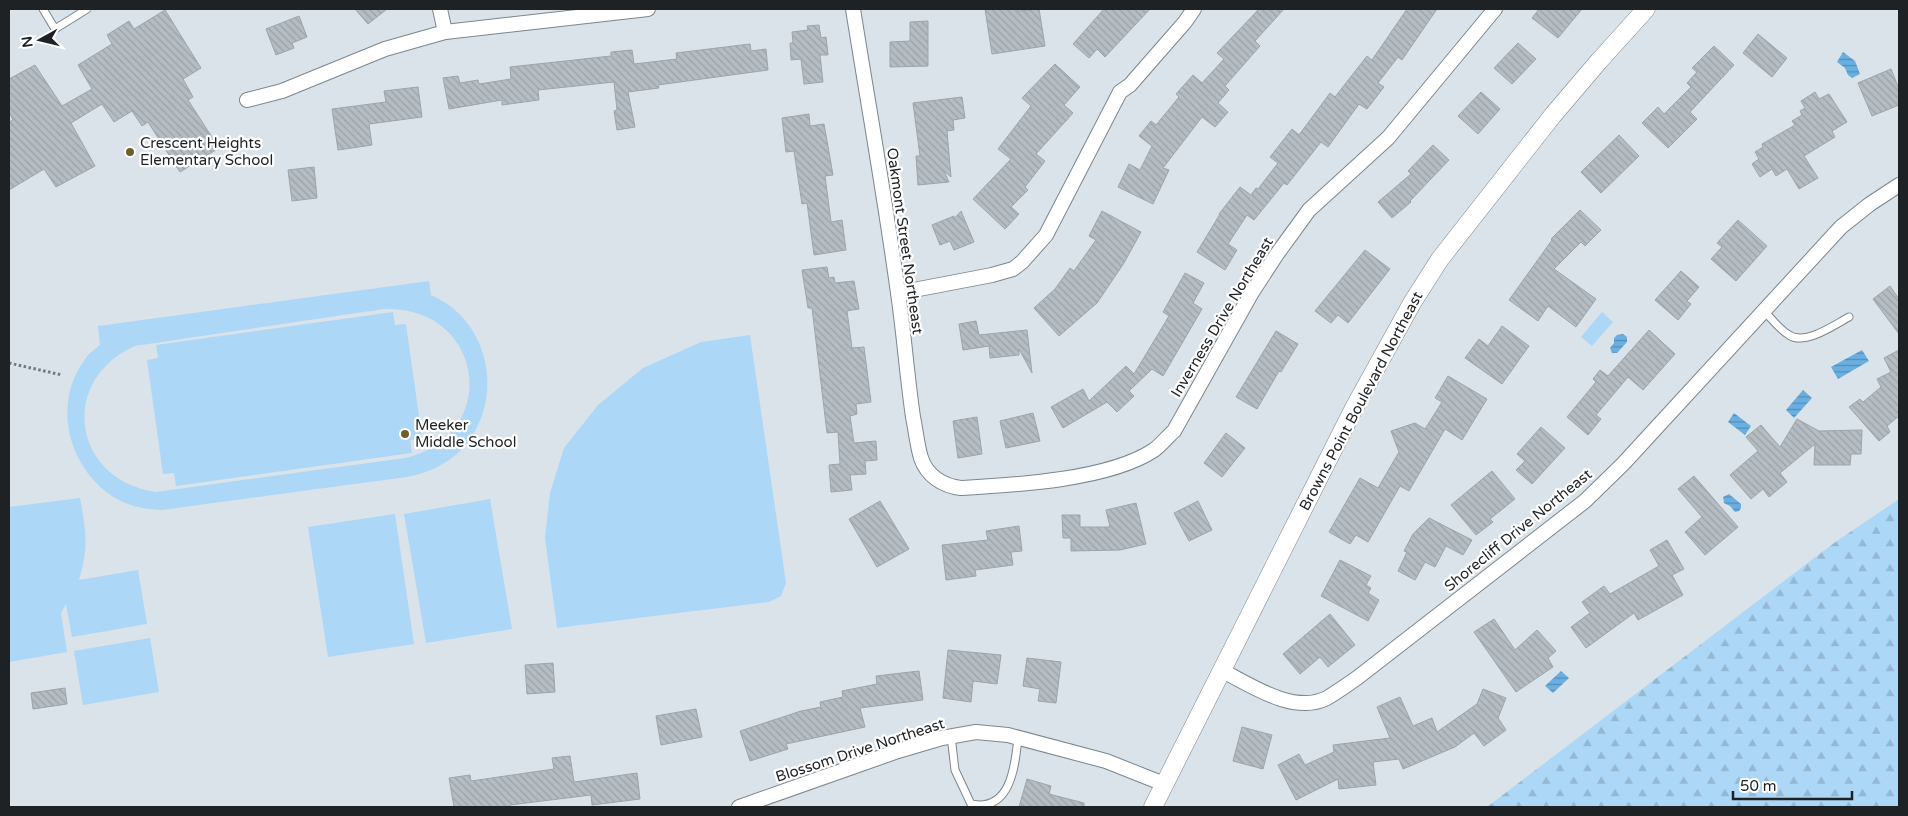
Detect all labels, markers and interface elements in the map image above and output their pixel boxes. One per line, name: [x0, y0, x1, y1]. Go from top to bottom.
north arrow: [15, 15, 65, 65]
text: N: [18, 35, 37, 48]
place label: Crescent Heights Elementary School: [140, 134, 273, 169]
marker: Crescent Heights Elementary School: [124, 146, 136, 158]
street label: Oakmont Street Northeast: [883, 147, 927, 336]
street label: Inverness Drive Northeast: [1167, 234, 1277, 400]
street label: Browns Point Boulevard Northeast: [1295, 288, 1427, 514]
place label: Meeker Middle School: [415, 416, 516, 451]
marker: Meeker Middle School: [399, 428, 411, 440]
street label: Shorecliff Drive Northeast: [1441, 465, 1596, 595]
street label: Blossom Drive Northeast: [773, 714, 947, 786]
scale bar: [1733, 768, 1852, 800]
text: 50 m: [1740, 777, 1777, 795]

